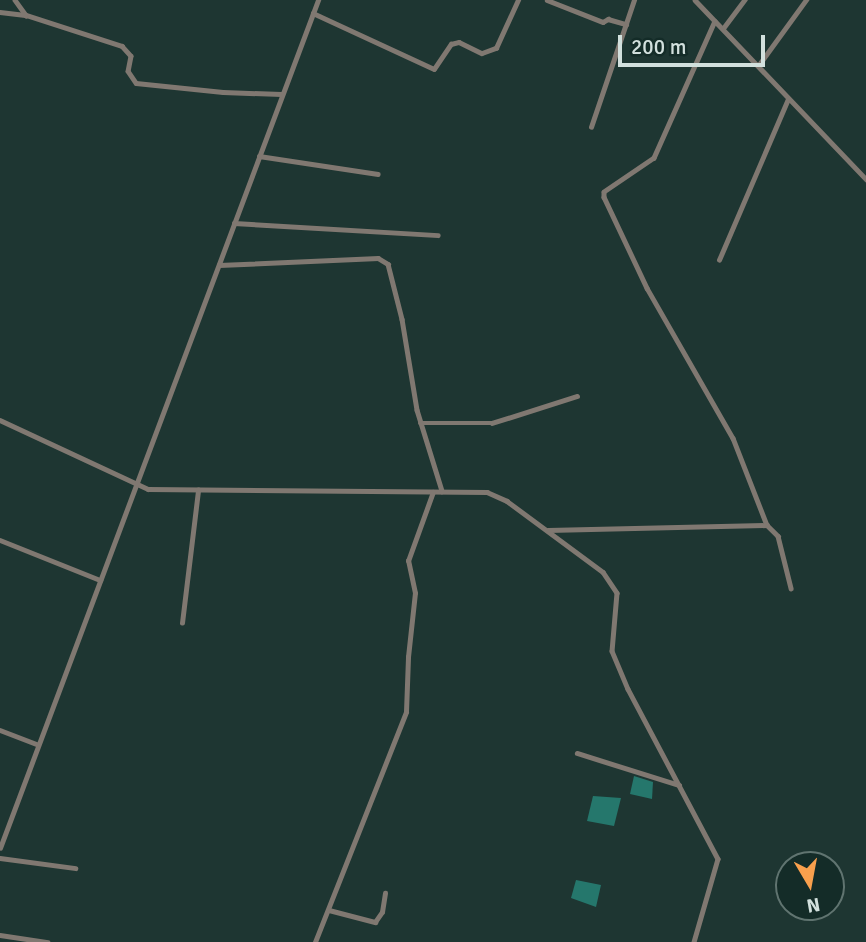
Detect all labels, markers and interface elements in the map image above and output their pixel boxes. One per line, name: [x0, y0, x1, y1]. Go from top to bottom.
scale bar: [621, 21, 768, 65]
text: 200 m: [631, 34, 686, 60]
north arrow: [775, 851, 845, 921]
text: N: [805, 892, 822, 918]

